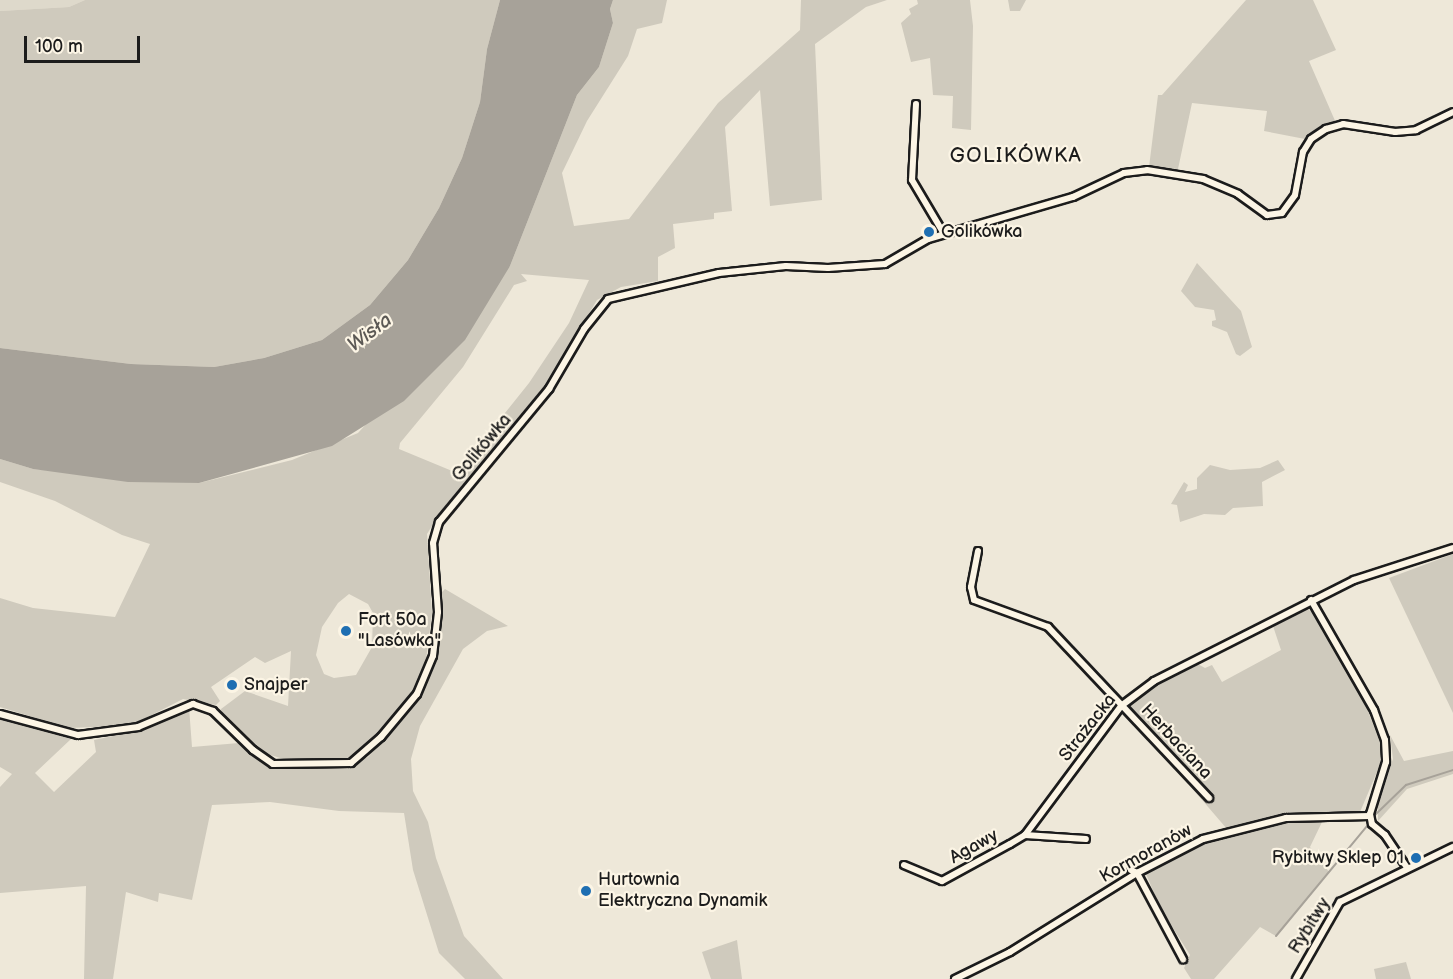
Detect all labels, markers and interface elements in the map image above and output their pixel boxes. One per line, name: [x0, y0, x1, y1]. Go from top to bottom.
scale bar: [27, 24, 142, 62]
text: 100 m: [35, 36, 83, 57]
district label: GOLIKÓWKA: [950, 144, 1082, 168]
place label: Golikówka: [941, 221, 1022, 243]
marker: Golikówka: [922, 225, 936, 239]
water label: Wisła: [343, 308, 397, 358]
street label: Golikówka: [448, 410, 516, 486]
place label: Fort 50a "Lasówka": [358, 610, 441, 652]
marker: Fort 50a "Lasówka": [339, 624, 353, 638]
place label: Snajper: [244, 674, 307, 696]
marker: Snajper: [225, 678, 239, 692]
street label: Strażacka: [1055, 690, 1121, 766]
street label: Herbaciana: [1136, 700, 1216, 784]
street label: Kormoranów: [1096, 820, 1196, 888]
street label: Agawy: [946, 825, 1002, 869]
place label: Rybitwy Sklep 01: [1270, 847, 1404, 869]
marker: Rybitwy Sklep 01: [1409, 851, 1423, 865]
place label: Hurtownia Elektryczna Dynamik: [598, 870, 767, 912]
marker: Hurtownia Elektryczna Dynamik: [579, 884, 593, 898]
street label: Rybitwy: [1284, 894, 1336, 958]

